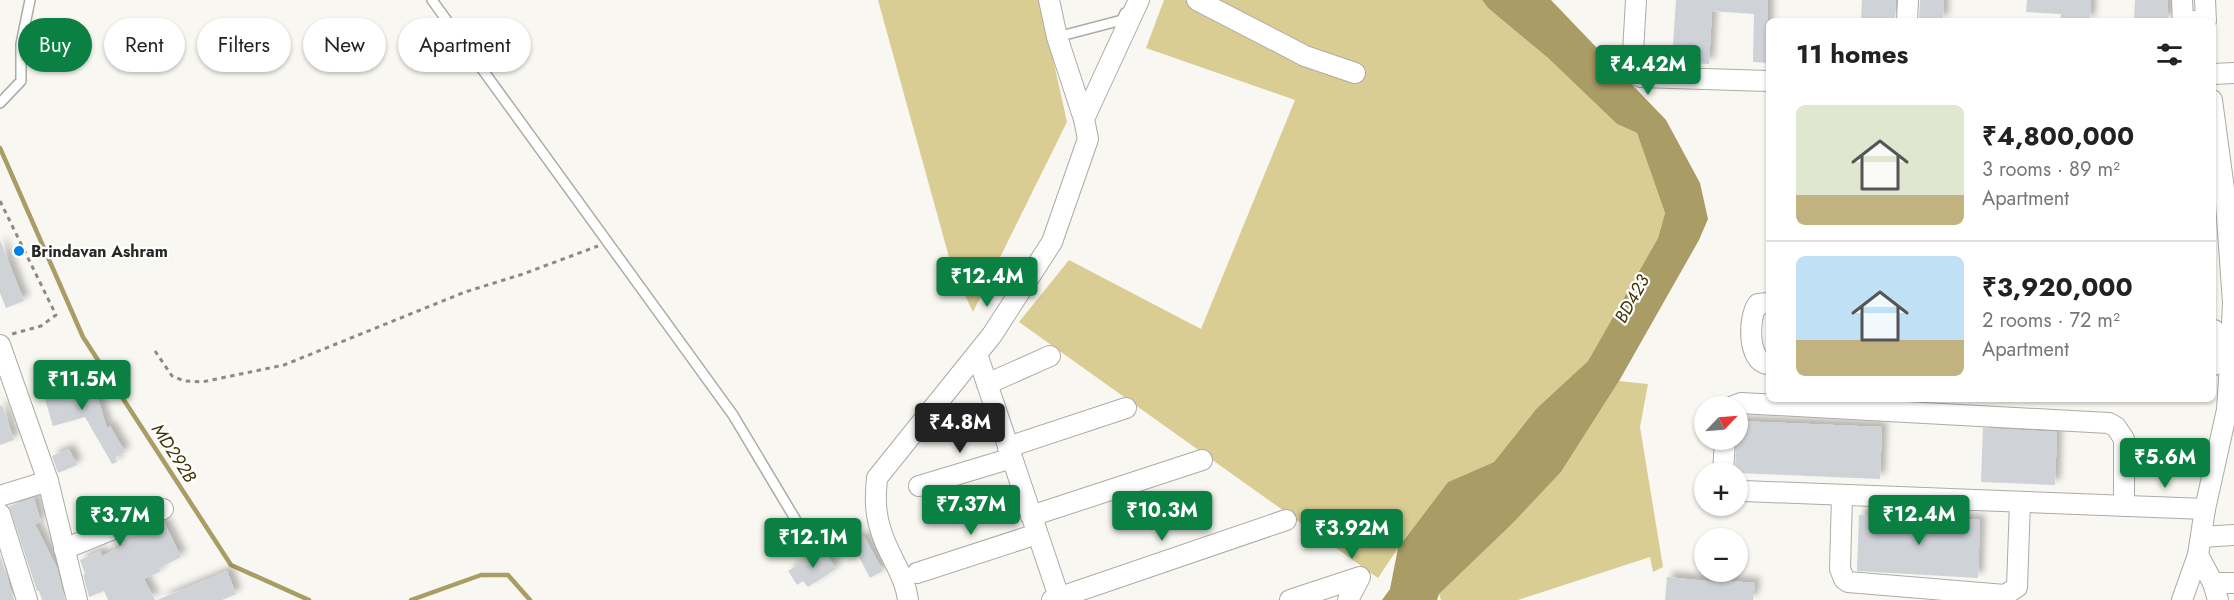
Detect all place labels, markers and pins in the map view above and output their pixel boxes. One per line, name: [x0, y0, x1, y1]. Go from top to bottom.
pin: ₹4.42M: [1599, 45, 1697, 96]
place label: Brindavan Ashram: [31, 240, 168, 263]
marker: Brindavan Ashram: [12, 244, 26, 258]
pin: ₹12.4M: [938, 257, 1036, 308]
pin: ₹11.5M: [33, 360, 131, 411]
pin: ₹4.8M: [918, 403, 1002, 454]
pin: ₹5.6M: [2123, 438, 2207, 489]
pin: ₹7.37M: [922, 485, 1020, 536]
pin: ₹10.3M: [1113, 491, 1211, 542]
pin: ₹12.4M: [1870, 495, 1968, 546]
pin: ₹3.7M: [78, 496, 162, 547]
pin: ₹3.92M: [1303, 509, 1401, 560]
pin: ₹12.1M: [764, 518, 862, 569]

